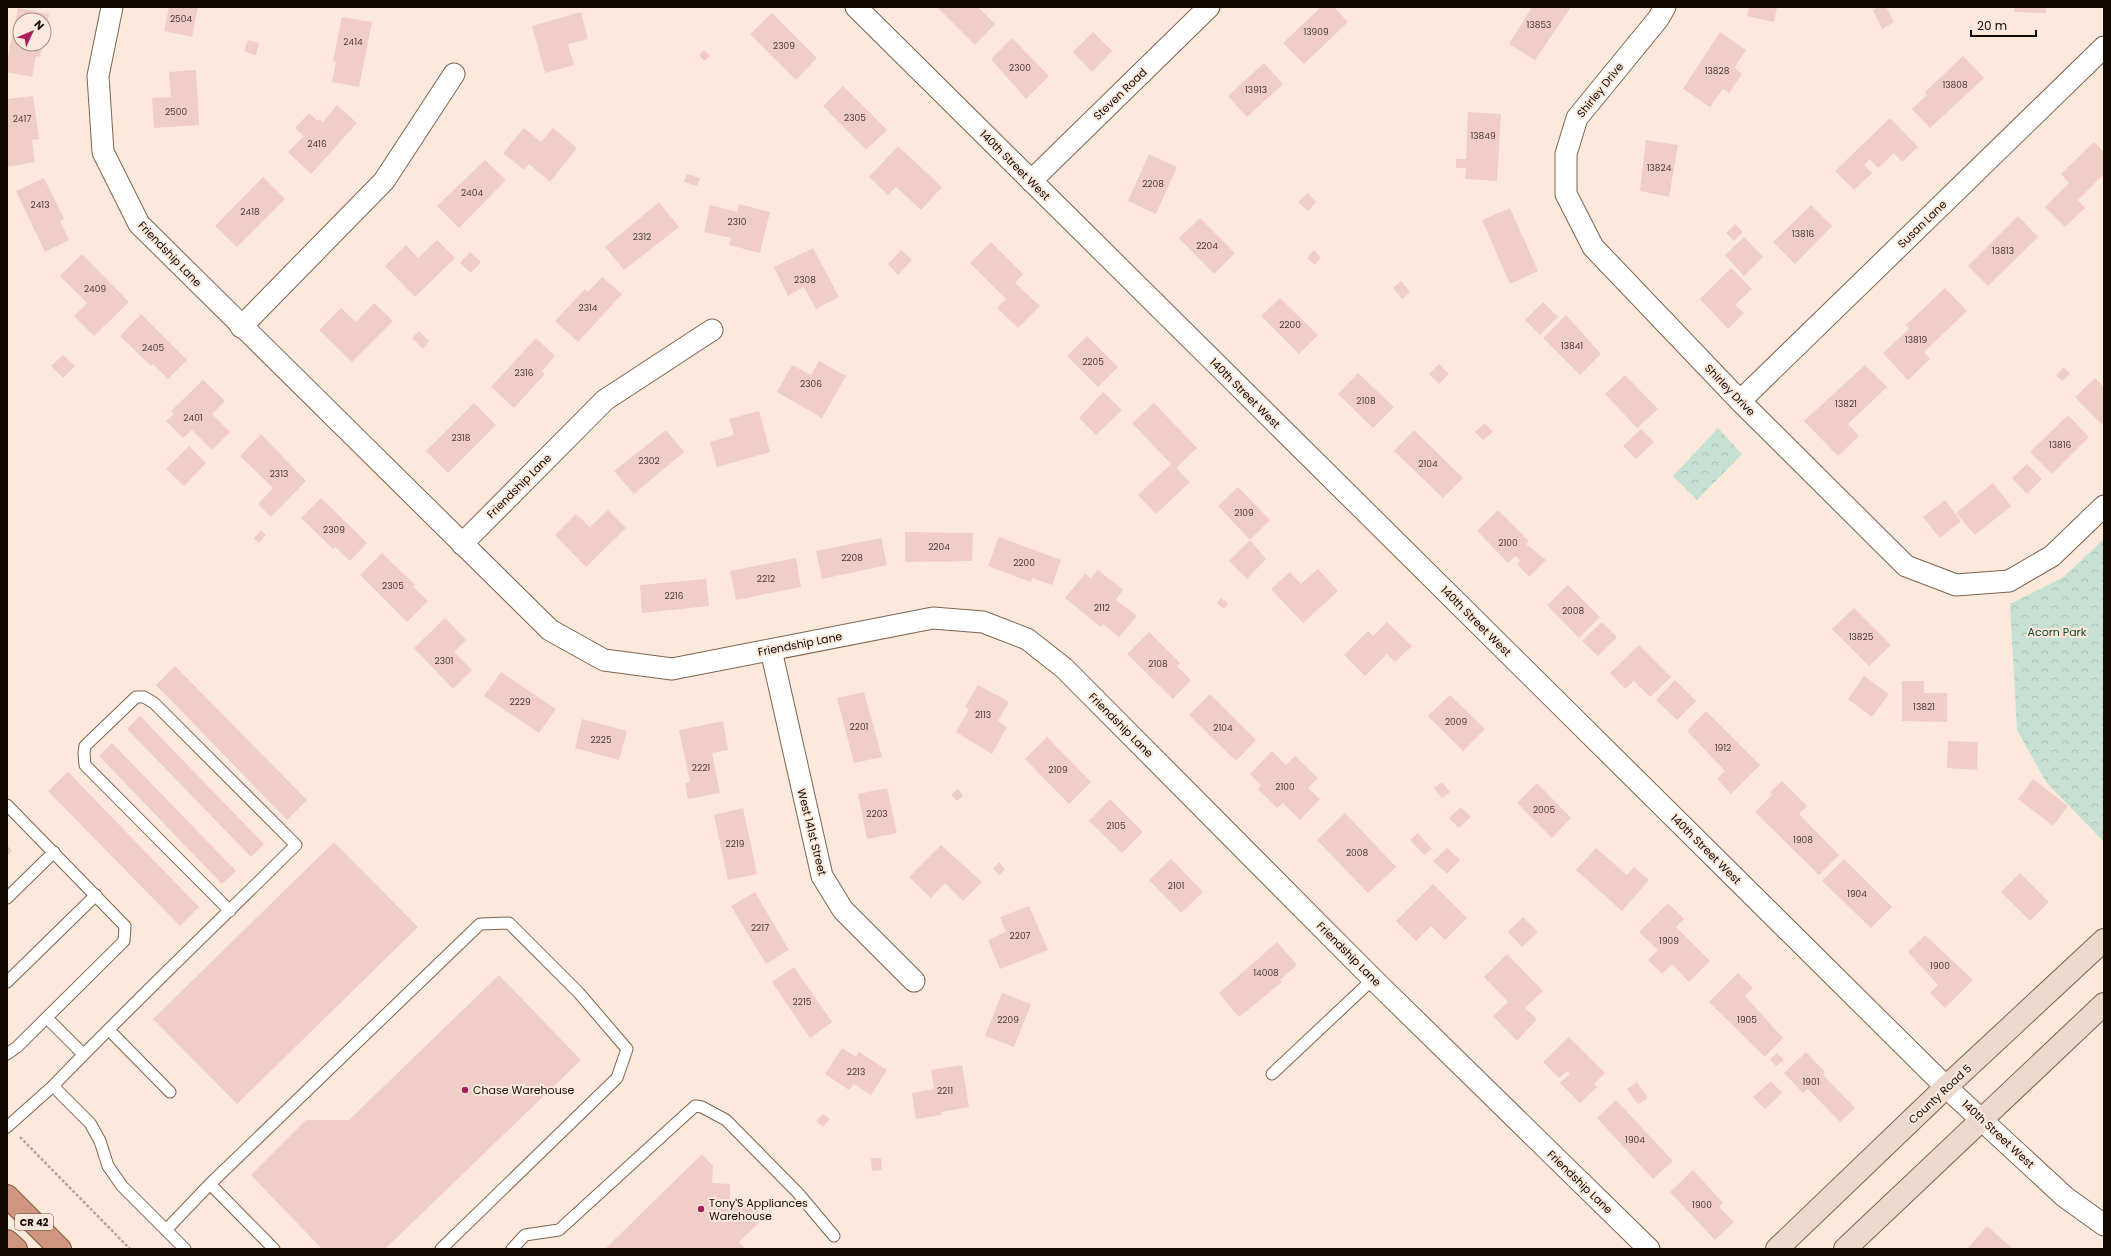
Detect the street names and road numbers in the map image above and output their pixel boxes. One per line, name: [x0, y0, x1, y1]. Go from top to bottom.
street label: Shirley Drive: [1573, 59, 1627, 121]
street label: Steven Road: [1090, 64, 1150, 124]
street label: 140th Street West: [976, 126, 1054, 204]
street label: Susan Lane: [1894, 196, 1950, 252]
street label: Friendship Lane: [135, 218, 206, 290]
street label: 140th Street West: [1206, 354, 1284, 432]
street label: Shirley Drive: [1701, 361, 1759, 420]
street label: Friendship Lane: [483, 450, 555, 522]
street label: 140th Street West: [1437, 582, 1515, 660]
street label: Friendship Lane: [756, 628, 844, 660]
street label: Friendship Lane: [1085, 689, 1157, 761]
street label: West 141st Street: [793, 787, 831, 877]
street label: 140th Street West: [1667, 810, 1745, 888]
street label: Friendship Lane: [1313, 918, 1385, 990]
street label: County Road 5: [1905, 1060, 1975, 1128]
street label: 140th Street West: [1958, 1096, 2038, 1172]
street label: Friendship Lane: [1544, 1147, 1616, 1218]
road number: CR 42: [15, 1214, 53, 1230]

